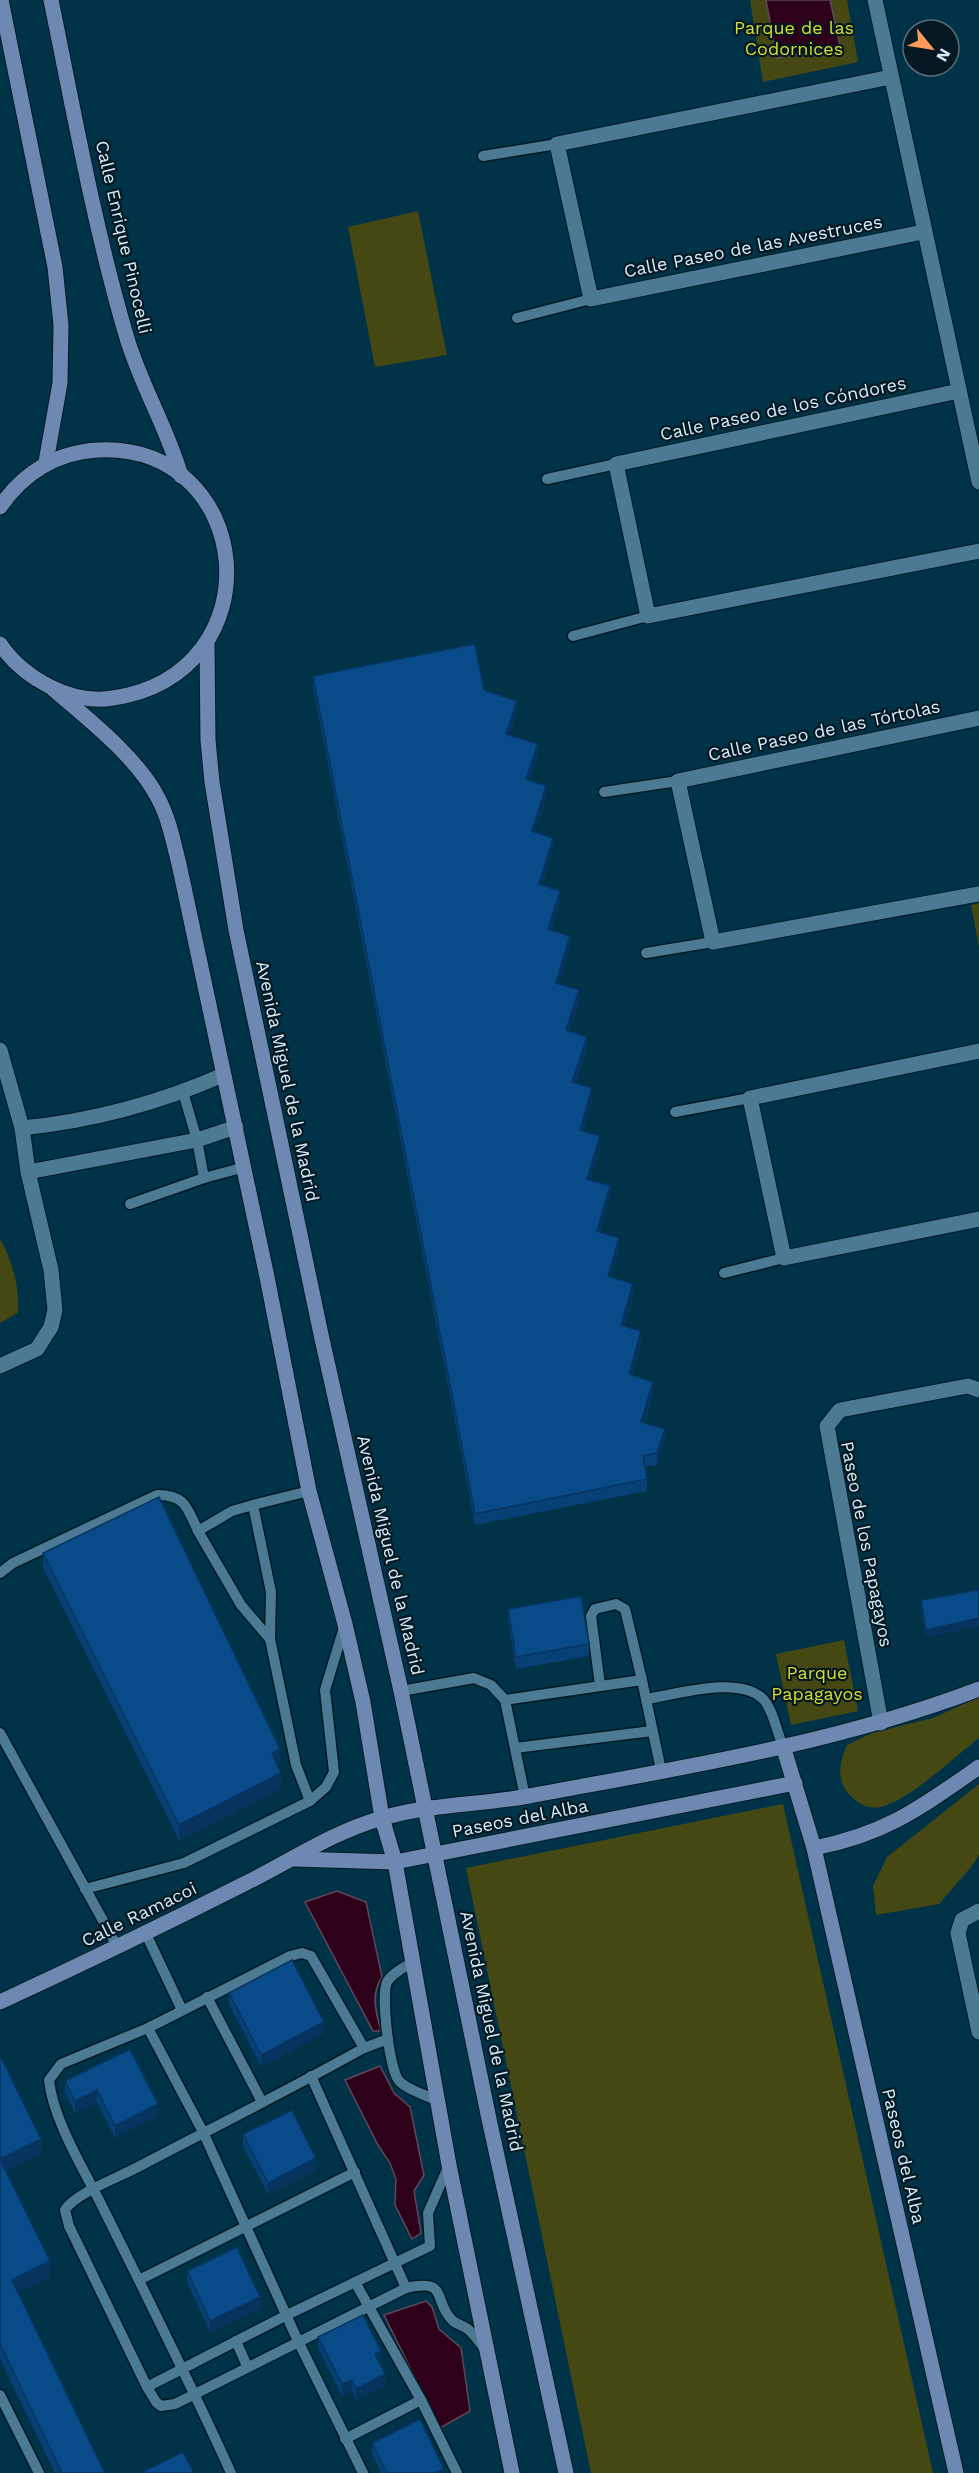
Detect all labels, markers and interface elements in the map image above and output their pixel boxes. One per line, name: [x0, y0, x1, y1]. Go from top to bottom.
park label: Parque de las Codornices: [734, 17, 854, 59]
north arrow: [901, 18, 961, 78]
text: N: [932, 45, 955, 65]
street label: Calle Enrique Pinocelli: [92, 138, 156, 336]
street label: Calle Paseo de las Avestruces: [622, 211, 884, 281]
street label: Calle Paseo de los Cóndores: [658, 372, 908, 444]
street label: Calle Paseo de las Tórtolas: [706, 695, 942, 765]
street label: Avenida Miguel de la Madrid: [252, 959, 324, 1203]
street label: Avenida Miguel de la Madrid: [353, 1433, 429, 1677]
street label: Paseo de los Papagayos: [837, 1439, 897, 1649]
park label: Parque Papagayos: [771, 1662, 863, 1704]
street label: Paseos del Alba: [450, 1794, 590, 1842]
street label: Calle Ramacoi: [78, 1877, 200, 1951]
street label: Avenida Miguel de la Madrid: [456, 1909, 528, 2153]
street label: Paseos del Alba: [878, 2086, 930, 2226]

